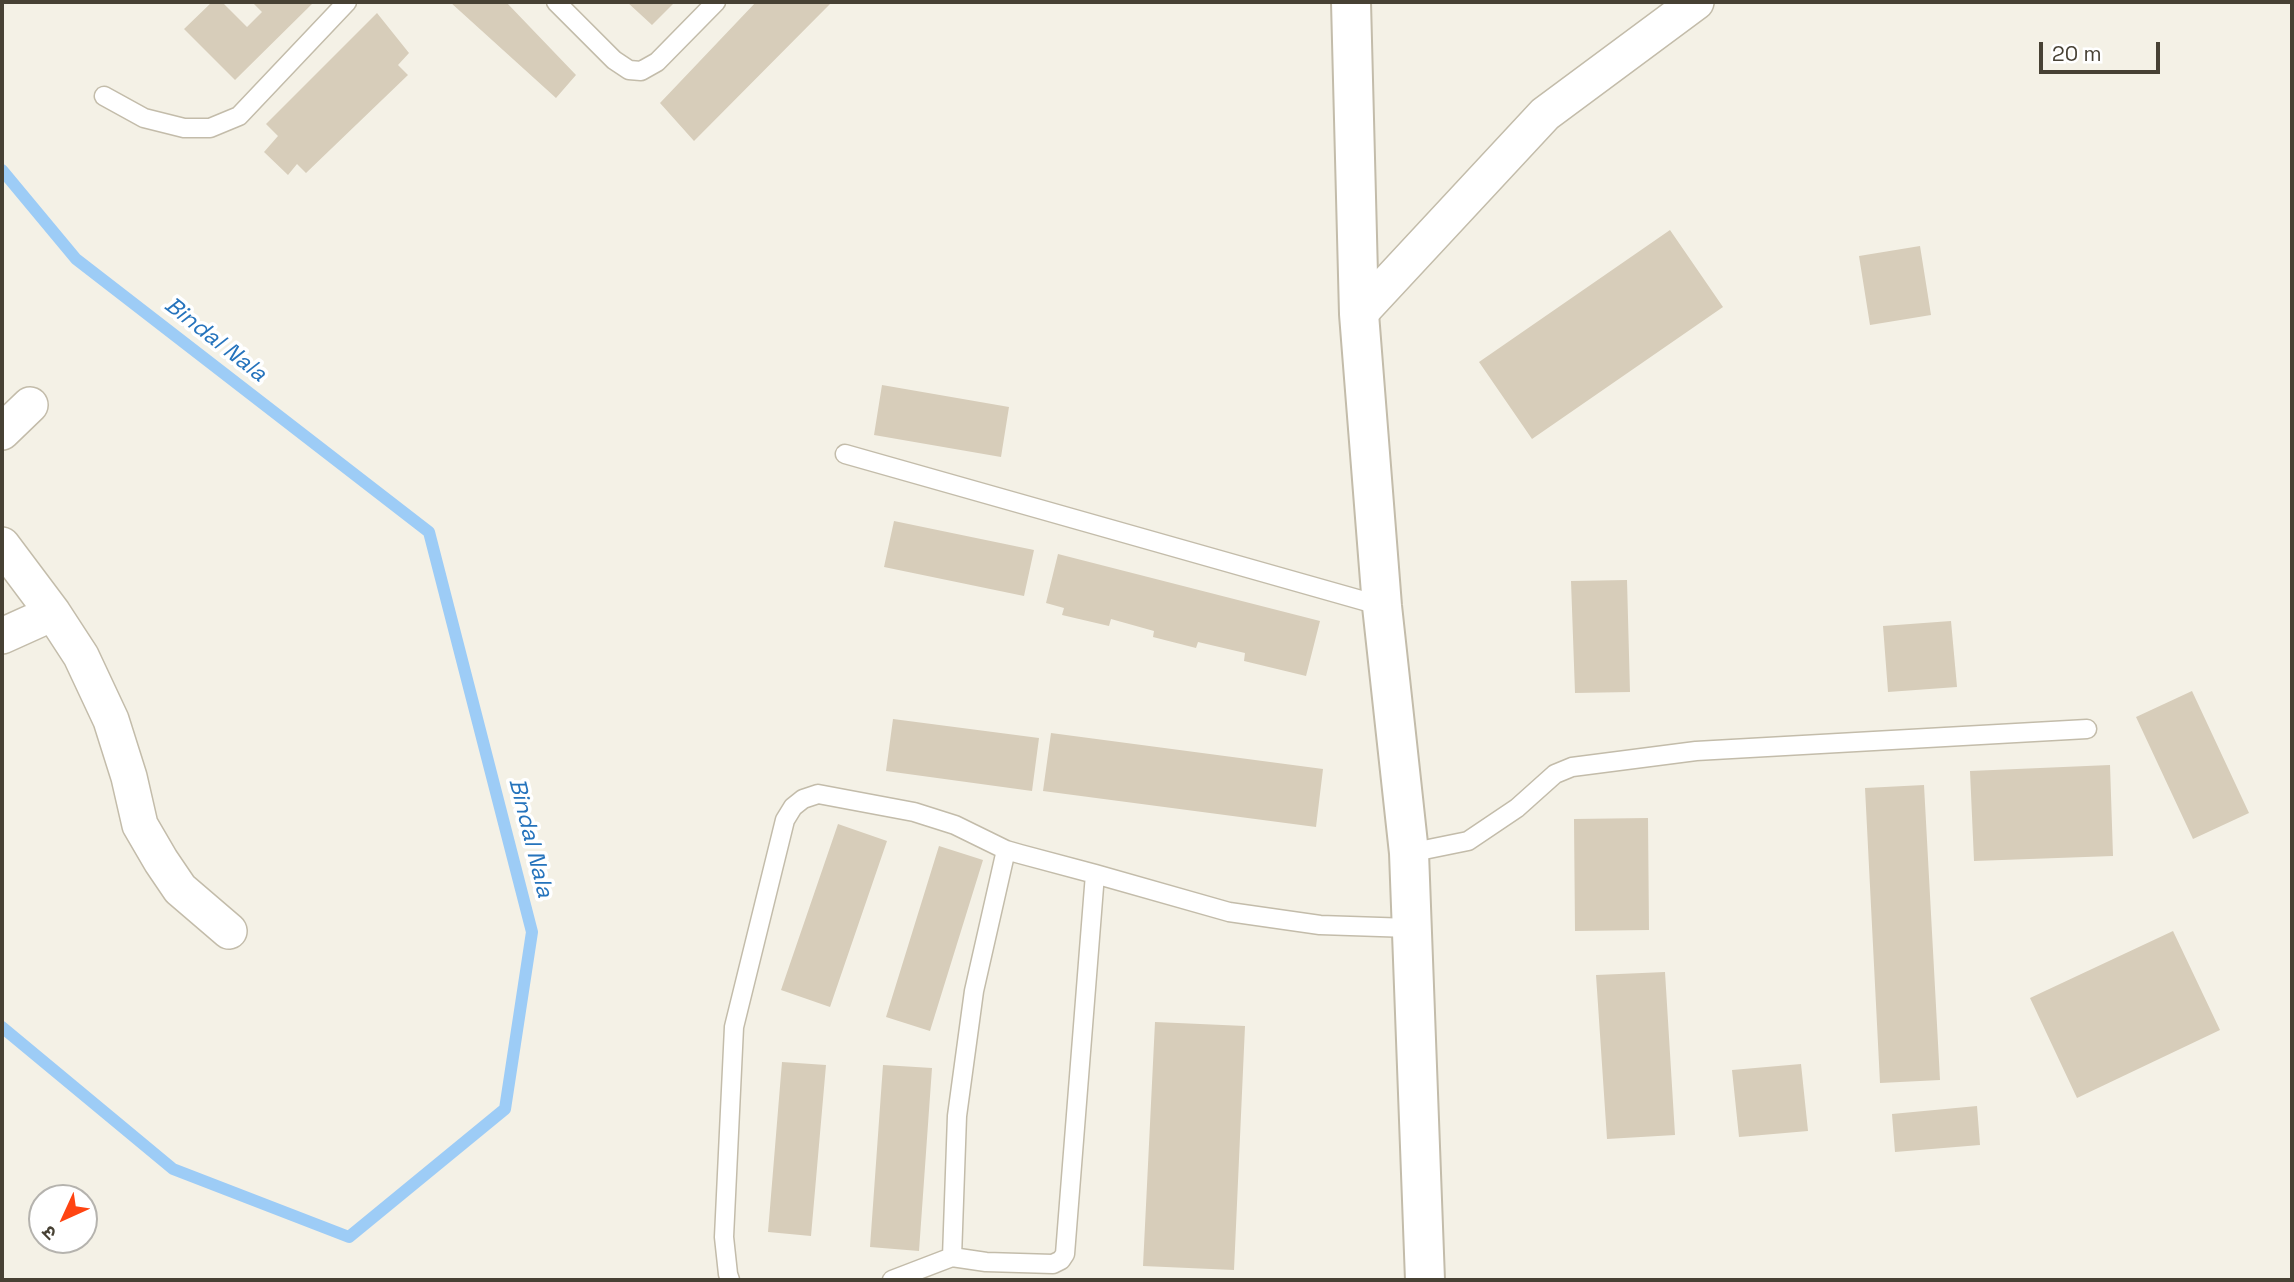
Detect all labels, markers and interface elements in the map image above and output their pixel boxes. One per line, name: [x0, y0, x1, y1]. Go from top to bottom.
scale bar: [2042, 28, 2163, 72]
text: 20 m: [2052, 40, 2102, 67]
water label: Bindal Nala: [158, 292, 272, 388]
water label: Bindal Nala: [502, 776, 558, 900]
north arrow: [28, 1184, 98, 1254]
text: उ: [36, 1220, 62, 1246]

